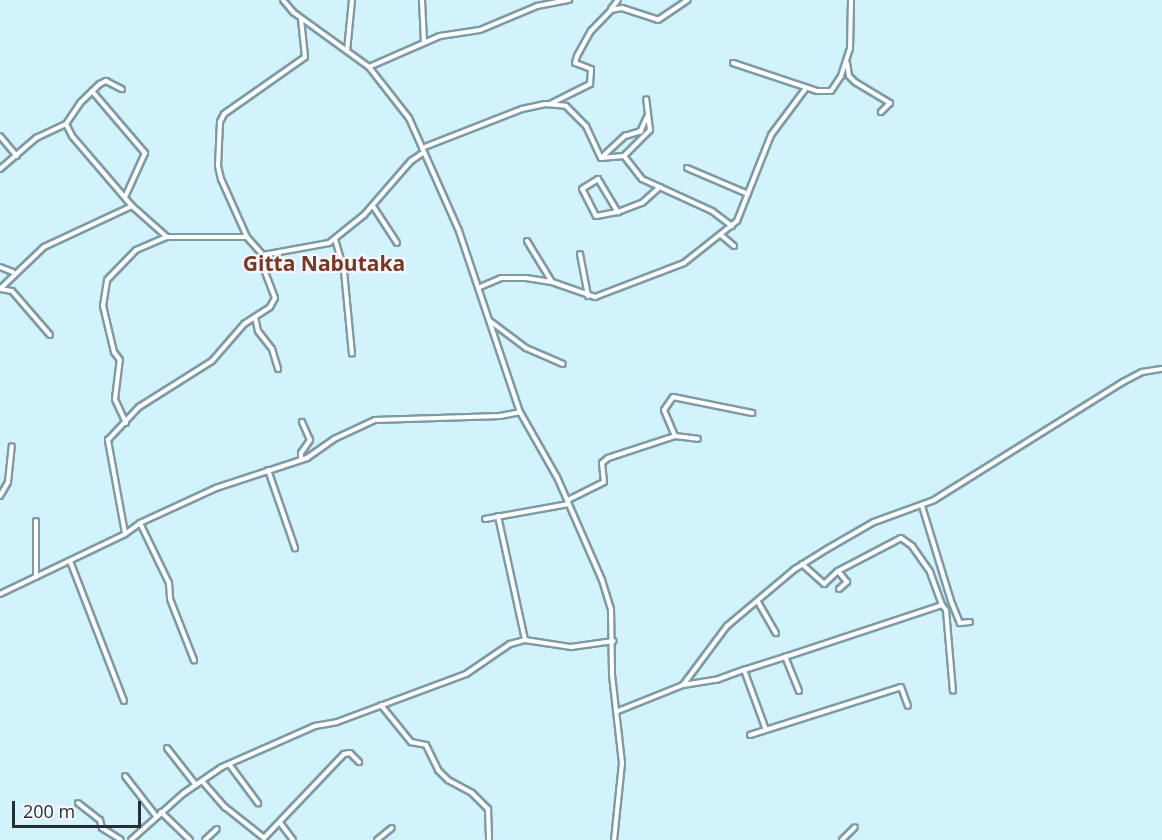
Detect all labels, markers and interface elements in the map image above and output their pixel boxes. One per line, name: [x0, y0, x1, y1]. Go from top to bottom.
district label: Gitta Nabutaka: [243, 250, 405, 276]
scale bar: [15, 789, 144, 827]
text: 200 m: [23, 799, 75, 823]

